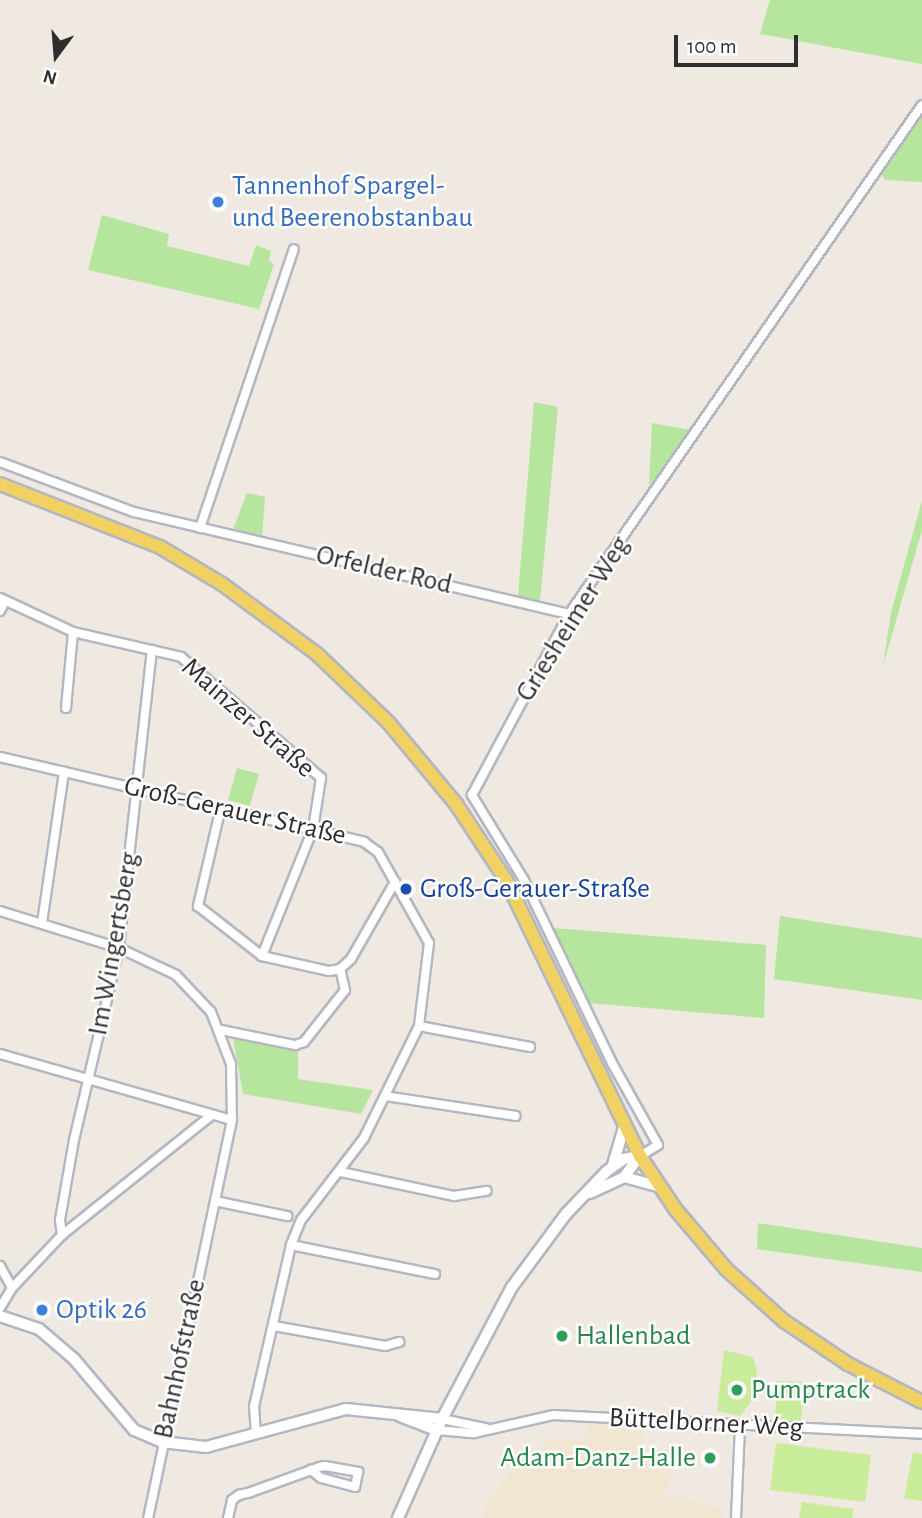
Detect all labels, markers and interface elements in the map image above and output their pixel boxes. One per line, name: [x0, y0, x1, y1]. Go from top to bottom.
north arrow: [21, 21, 91, 91]
scale bar: [677, 21, 801, 65]
text: 100 m: [687, 36, 737, 57]
text: N: [41, 66, 59, 88]
place label: Tannenhof Spargel- und Beerenobstanbau: [232, 169, 473, 235]
marker: Tannenhof Spargel- und Beerenobstanbau: [210, 194, 226, 210]
street label: Griesheimer Weg: [509, 530, 637, 708]
street label: Orfelder Rod: [313, 538, 455, 602]
street label: Mainzer Straße: [174, 651, 322, 785]
street label: Groß-Gerauer Straße: [121, 769, 349, 853]
street label: Im Wingertsberg: [81, 850, 147, 1038]
place label: Groß-Gerauer-Straße: [420, 872, 650, 906]
marker: Groß-Gerauer-Straße: [398, 881, 414, 897]
street label: Bahnhofstraße: [147, 1276, 213, 1442]
place label: Optik 26: [56, 1293, 147, 1327]
marker: Optik 26: [34, 1302, 50, 1318]
place label: Hallenbad: [576, 1319, 691, 1353]
marker: Hallenbad: [554, 1328, 570, 1344]
place label: Pumptrack: [751, 1373, 870, 1407]
marker: Pumptrack: [729, 1382, 745, 1398]
street label: Büttelborner Weg: [608, 1401, 804, 1445]
place label: Adam-Danz-Halle: [500, 1441, 696, 1475]
marker: Adam-Danz-Halle: [702, 1450, 718, 1466]

